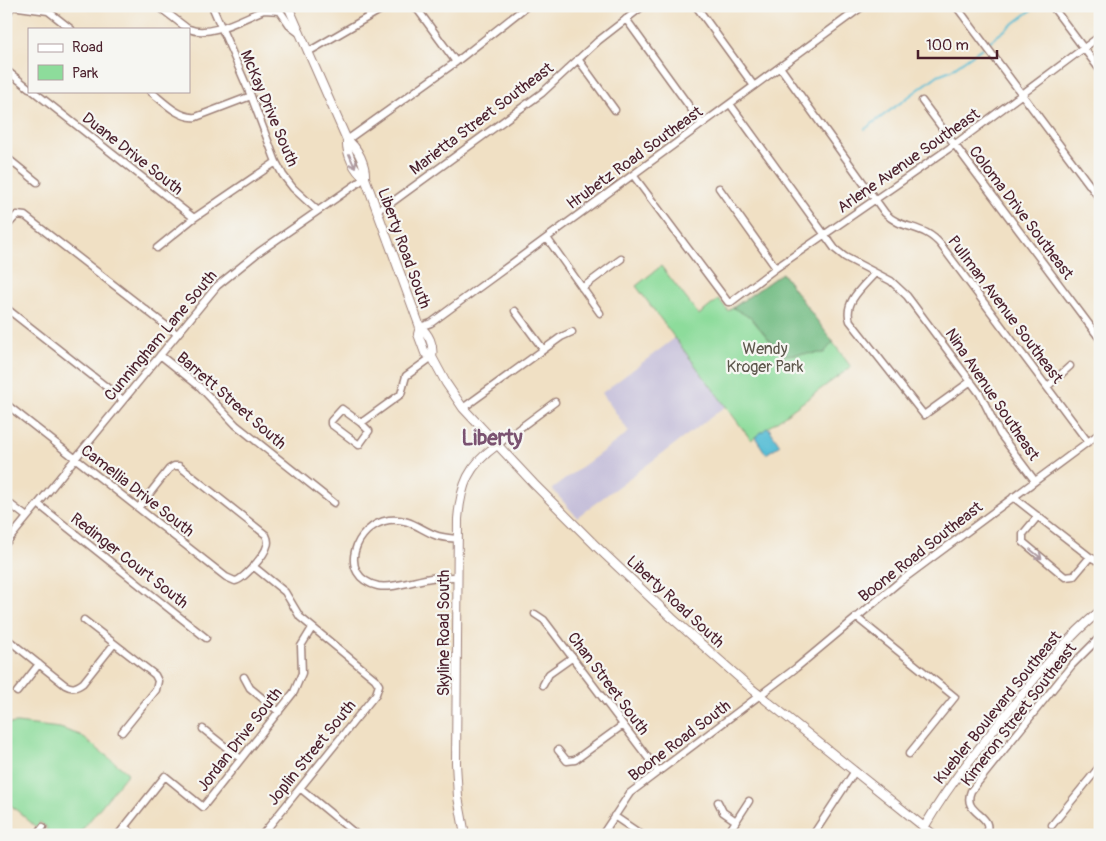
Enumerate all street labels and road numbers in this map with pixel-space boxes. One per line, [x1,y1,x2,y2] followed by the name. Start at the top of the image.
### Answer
[236,47,303,170] street label: McKay Drive South
[406,58,558,179] street label: Marietta Street Southeast
[563,101,707,214] street label: Hrubetz Road Southeast
[833,104,984,218] street label: Arlene Avenue Southeast
[78,108,187,199] street label: Duane Drive South
[964,142,1078,284] street label: Coloma Drive Southeast
[373,185,435,311] street label: Liberty Road South
[943,232,1068,388] street label: Pullman Avenue Southeast
[100,266,221,405] street label: Cunningham Lane South
[941,325,1044,465] street label: Nina Avenue Southeast
[172,348,290,454] street label: Barrett Street South
[77,440,198,541] street label: Camellia Drive South
[855,497,987,606] street label: Boone Road Southeast
[67,509,192,613] street label: Redinger Court South
[622,551,728,652] street label: Liberty Road South
[434,570,454,696] street label: Skyline Road South
[930,626,1066,788] street label: Kuebler Boulevard Southeast
[563,628,653,739] street label: Chan Street South
[957,639,1081,790] street label: Kimeron Street Southeast
[193,684,287,796] street label: Jordan Drive South
[263,696,360,809] street label: Joplin Street South
[624,696,735,786] street label: Boone Road South

